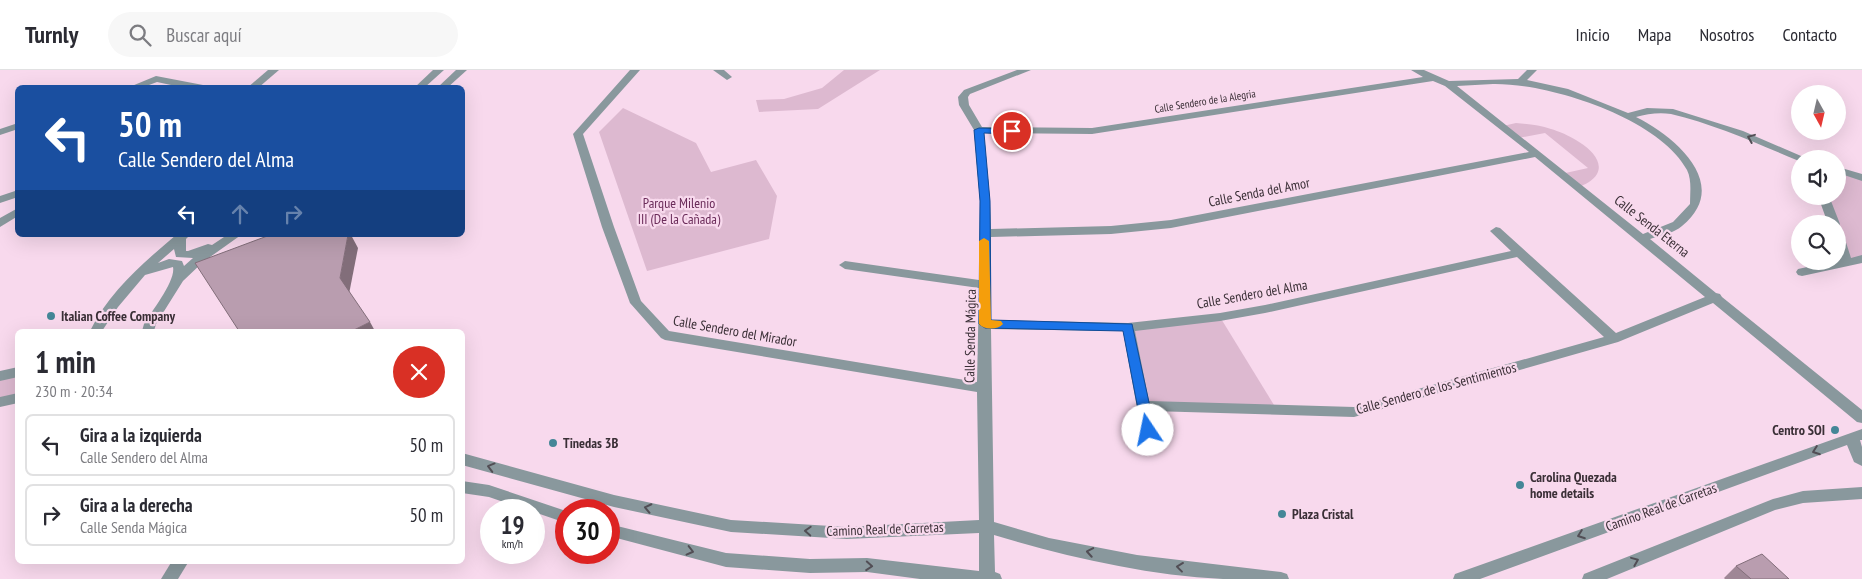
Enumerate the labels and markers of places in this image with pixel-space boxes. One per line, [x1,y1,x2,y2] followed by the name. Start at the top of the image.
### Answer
[991,110,1033,152] pin
[61,307,176,325] place label: Italian Coffee Company
[45,310,57,322] marker: Italian Coffee Company
[1772,421,1825,439] place label: Centro SOI
[1829,424,1841,436] marker: Centro SOI
[563,434,619,452] place label: Tinedas 3B
[547,437,559,449] marker: Tinedas 3B
[1530,468,1617,502] place label: Carolina Quezada home details
[1514,479,1526,491] marker: Carolina Quezada home details
[1292,505,1354,523] place label: Plaza Cristal
[1276,508,1288,520] marker: Plaza Cristal

